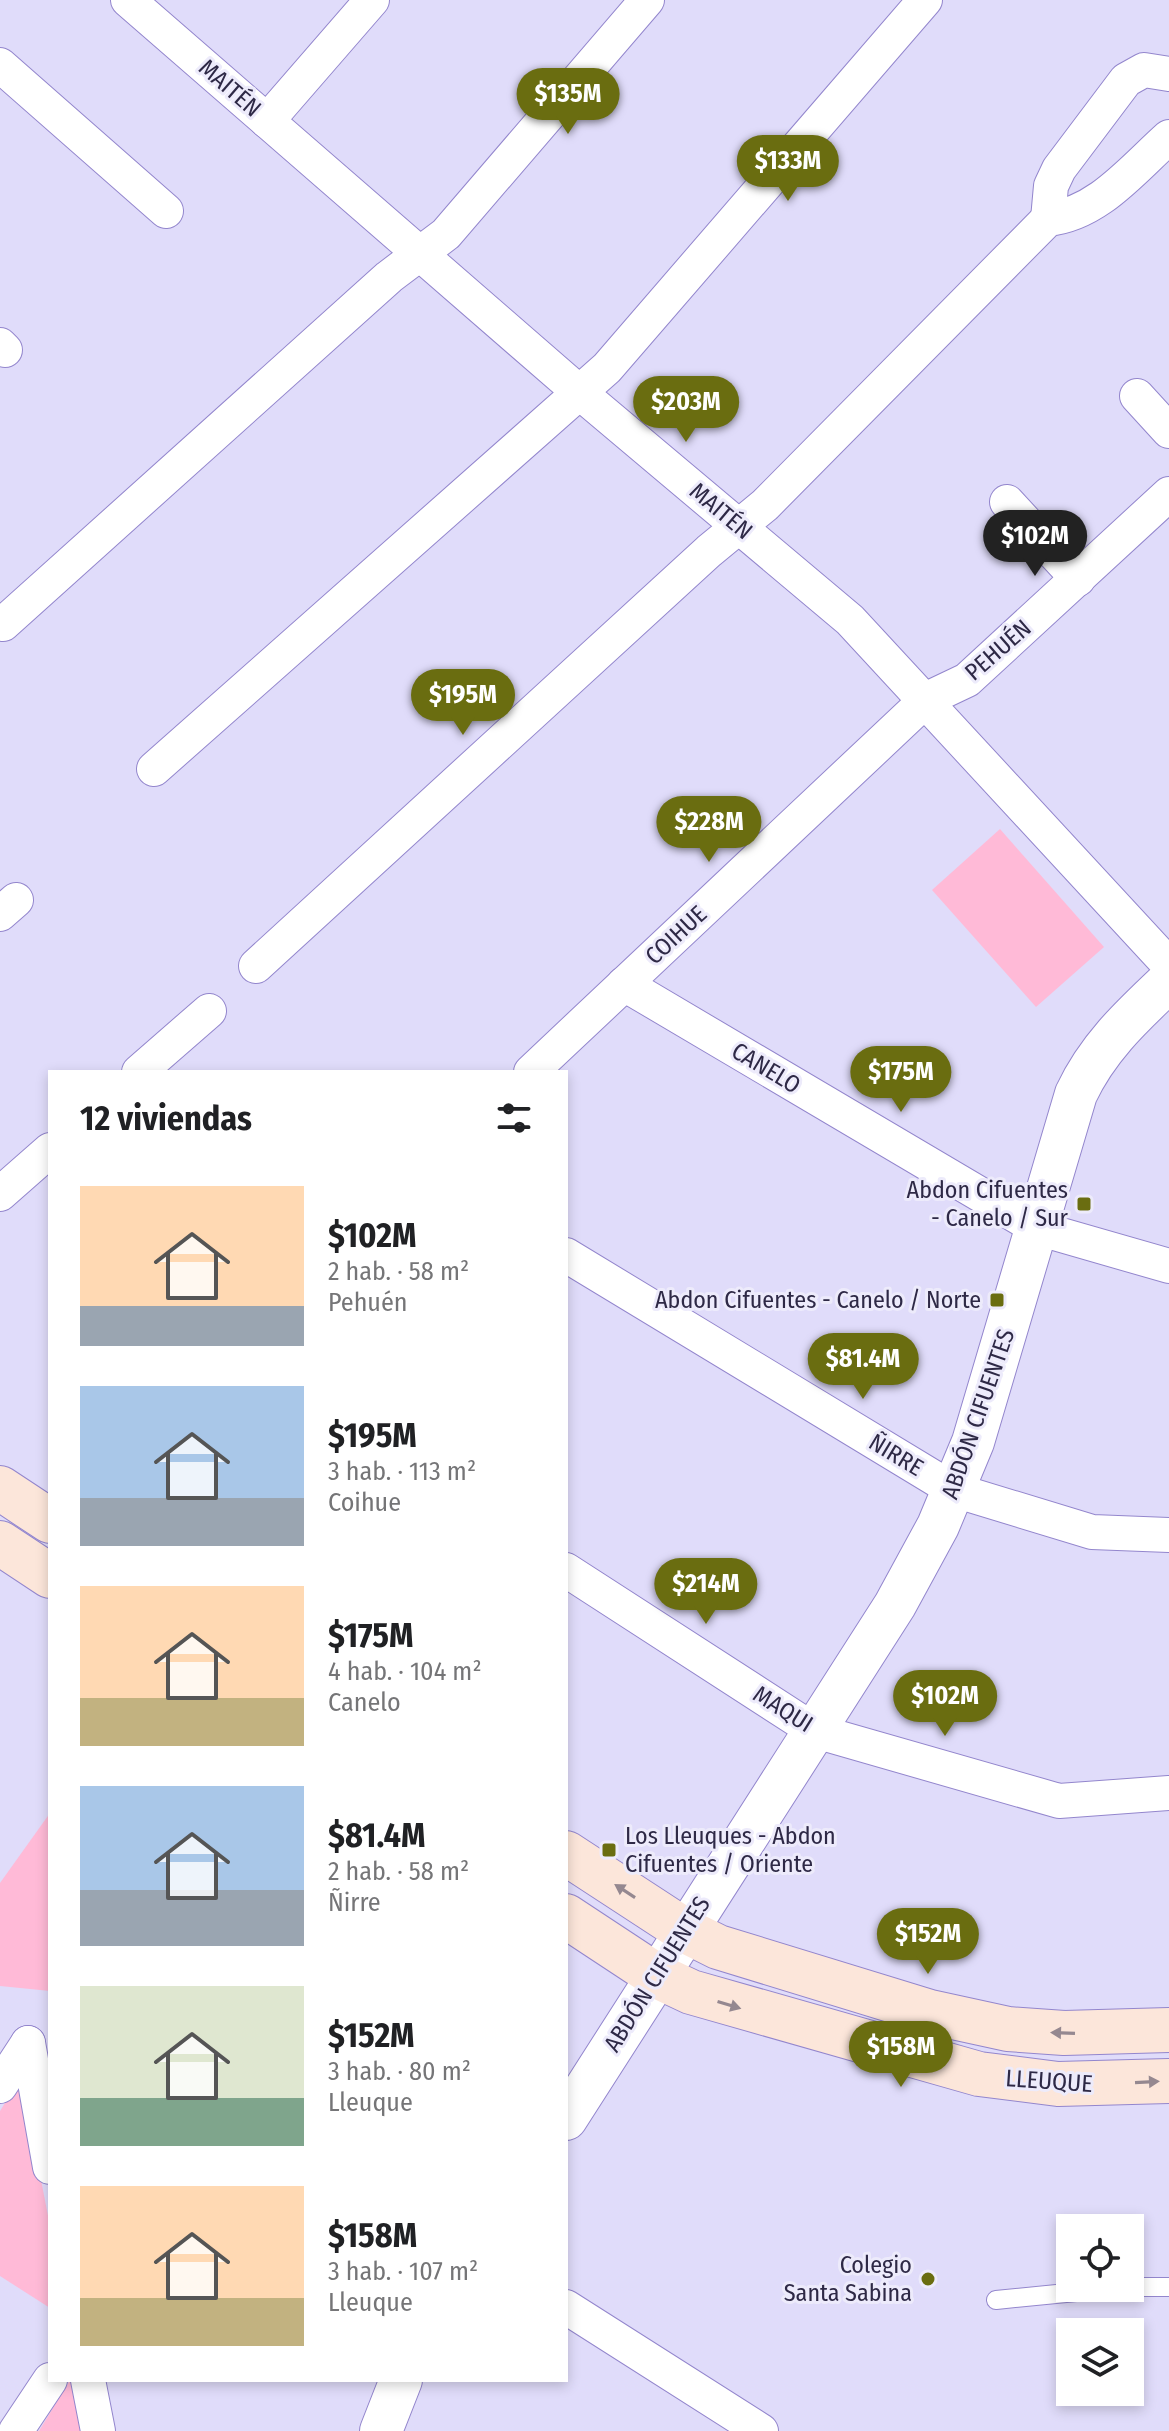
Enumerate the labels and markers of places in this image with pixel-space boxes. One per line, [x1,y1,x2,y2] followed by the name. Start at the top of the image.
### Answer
[512,68,624,136] pin: $135M
[732,135,844,203] pin: $133M
[630,376,742,444] pin: $203M
[979,510,1091,578] pin: $102M
[407,669,519,737] pin: $195M
[653,796,765,864] pin: $228M
[845,1046,957,1114] pin: $175M
[907,1176,1069,1232] place label: Abdon Cifuentes - Canelo / Sur
[1075,1195,1093,1213] marker: Abdon Cifuentes - Canelo / Sur
[655,1286,981,1314] place label: Abdon Cifuentes - Canelo / Norte
[988,1291,1006,1309] marker: Abdon Cifuentes - Canelo / Norte
[798,1333,928,1401] pin: $81.4M
[650,1558,762,1626] pin: $214M
[889,1670,1001,1738] pin: $102M
[625,1822,836,1878] place label: Los Lleuques - Abdon Cifuentes / Oriente
[600,1841,618,1859] marker: Los Lleuques - Abdon Cifuentes / Oriente
[872,1908,984,1976] pin: $152M
[845,2021,957,2089] pin: $158M
[784,2251,912,2307] place label: Colegio Santa Sabina
[919,2270,937,2288] marker: Colegio Santa Sabina

